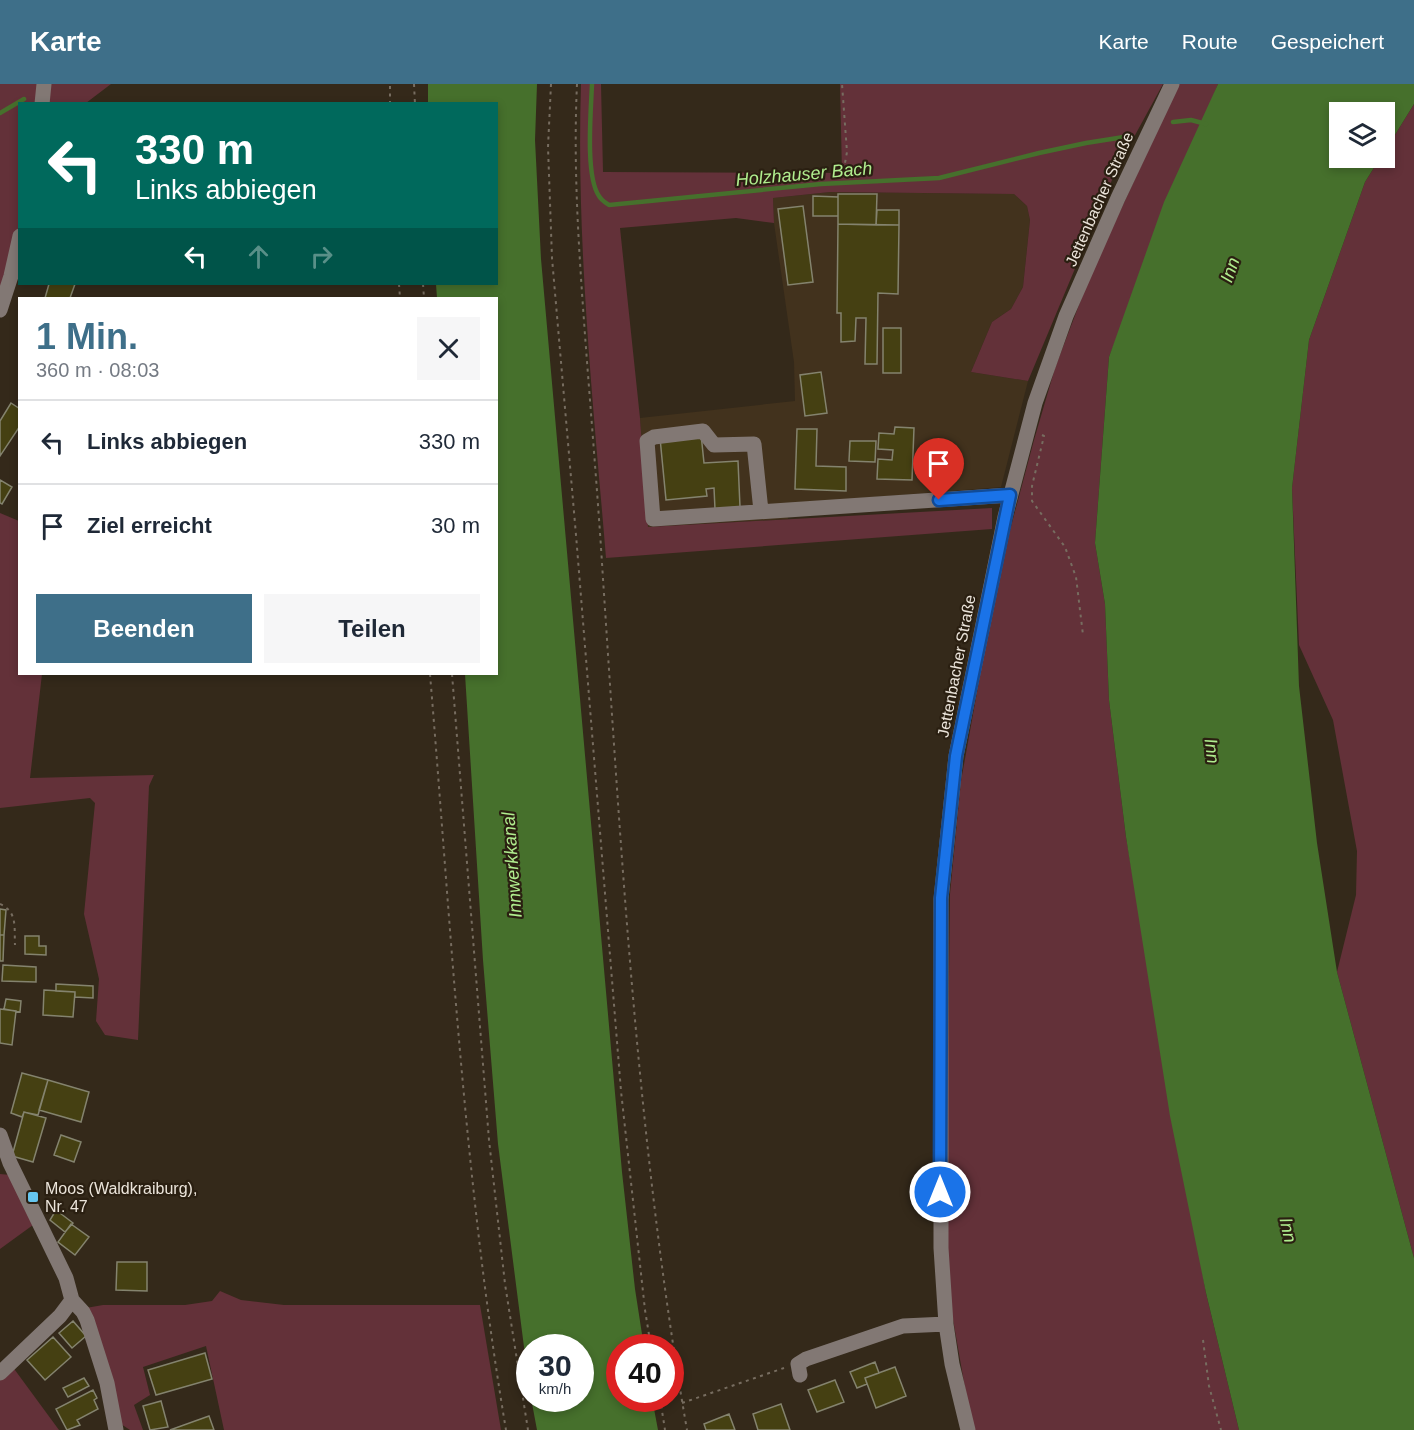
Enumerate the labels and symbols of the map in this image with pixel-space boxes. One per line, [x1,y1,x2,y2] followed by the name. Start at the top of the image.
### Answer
[1062,129,1137,269] street label: Jettenbacher Straße
[735,158,873,190] water label: Holzhauser Bach
[1216,255,1244,285] water label: Inn
[913,438,964,500] pin
[934,593,979,739] street label: Jettenbacher Straße
[1201,737,1223,765] water label: Inn
[498,810,526,919] water label: Innwerkkanal
[908,1160,972,1224] position arrow
[45,1180,197,1215] place label: Moos (Waldkraiburg), Nr. 47
[26,1190,40,1204] marker: Moos (Waldkraiburg), Nr. 47
[1276,1216,1300,1244] water label: Inn
[606,1334,684,1412] speed limit sign: 40

